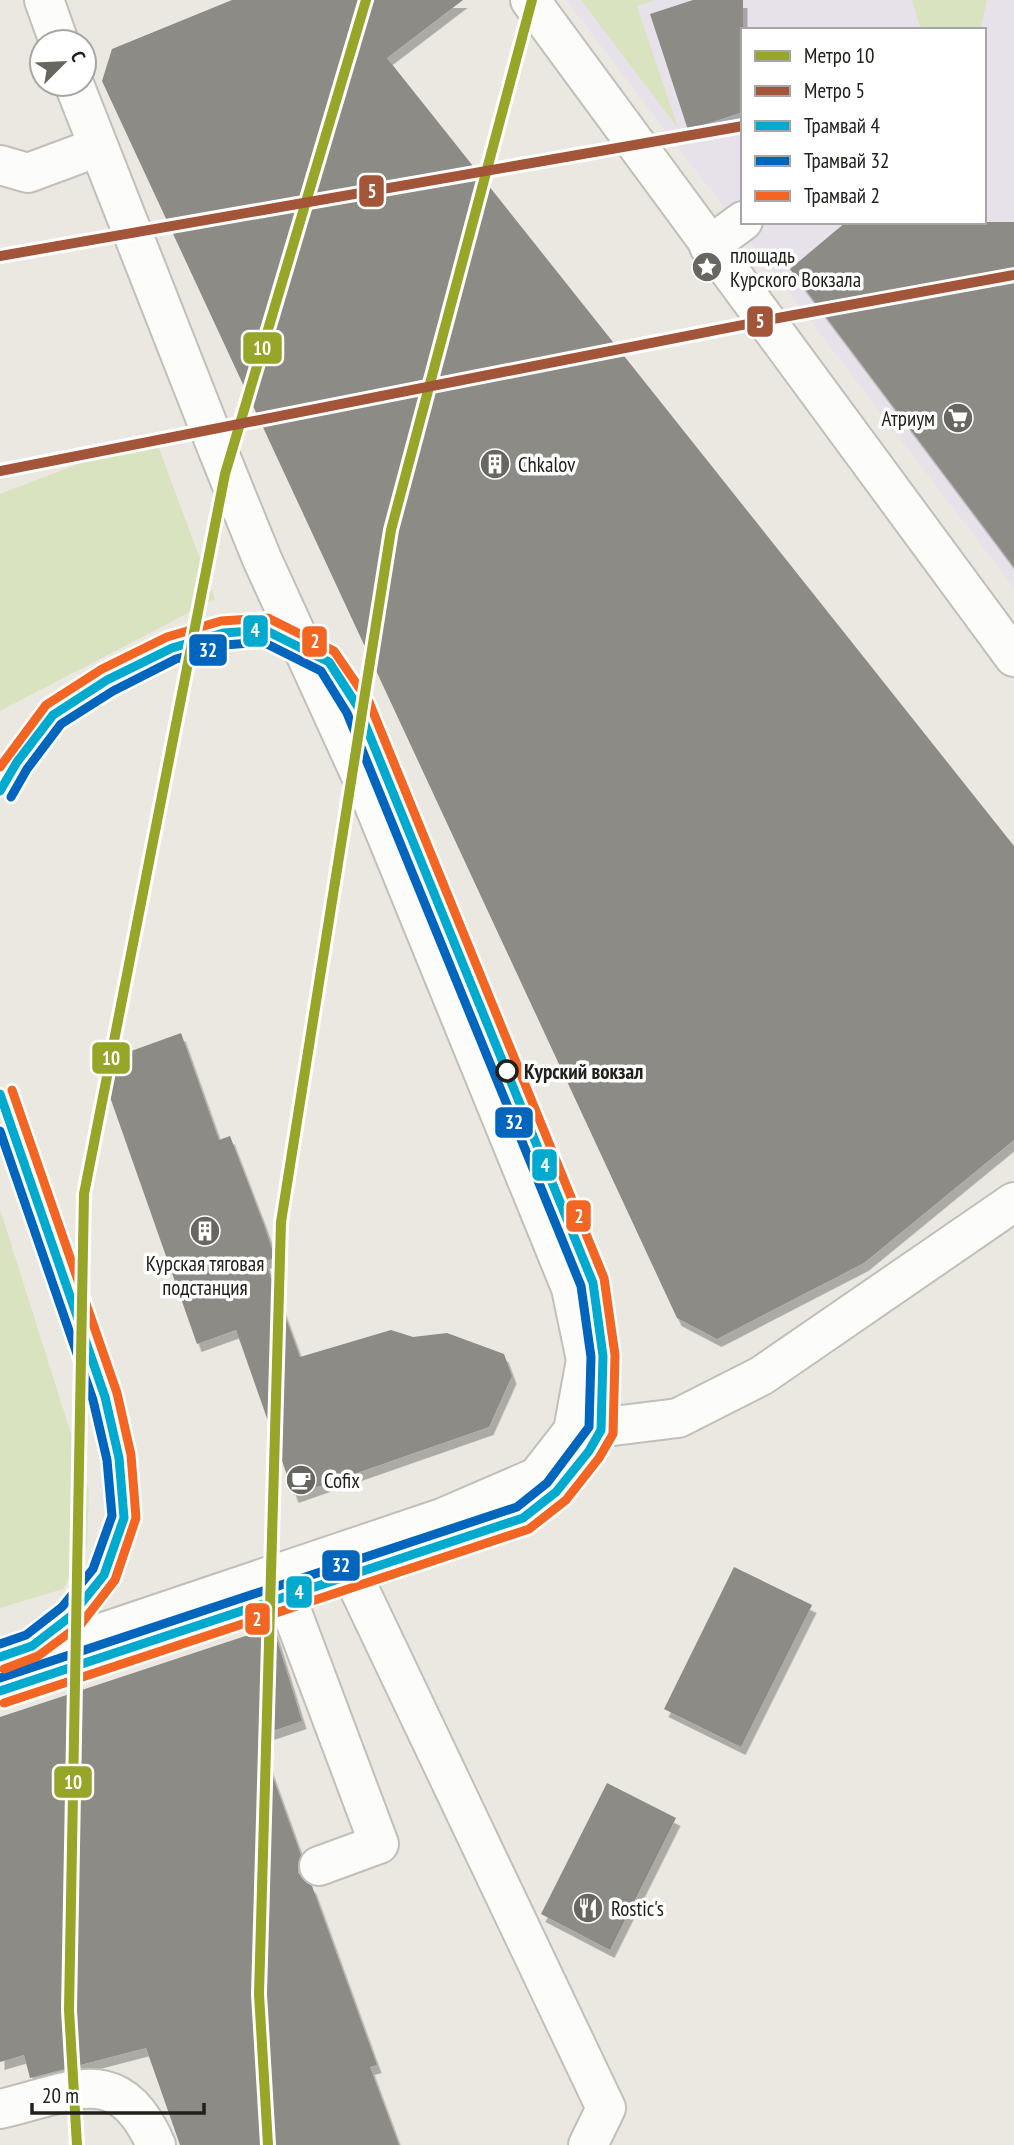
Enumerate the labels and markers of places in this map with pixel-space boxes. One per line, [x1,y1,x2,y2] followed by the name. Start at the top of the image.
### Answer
[730,242,861,293] place label: площадь Курского Вокзала
[690,250,724,284] place icon: площадь Курского Вокзала
[941,401,975,435] supermarket icon: Атриум
[882,405,935,432] place label: Атриум
[478,447,512,481] building icon: Chkalov
[518,451,576,478] place label: Chkalov
[524,1058,643,1085] place label: Курский вокзал
[496,1060,518,1082] marker: Курский вокзал
[188,1214,222,1248] building icon: Курская тяговая подстанция
[146,1250,264,1301] place label: Курская тяговая подстанция
[284,1463,318,1497] cafe icon: Cofix
[324,1467,360,1494] place label: Cofix
[571,1891,605,1925] restaurant icon: Rostic's
[611,1895,664,1922] place label: Rostic's

